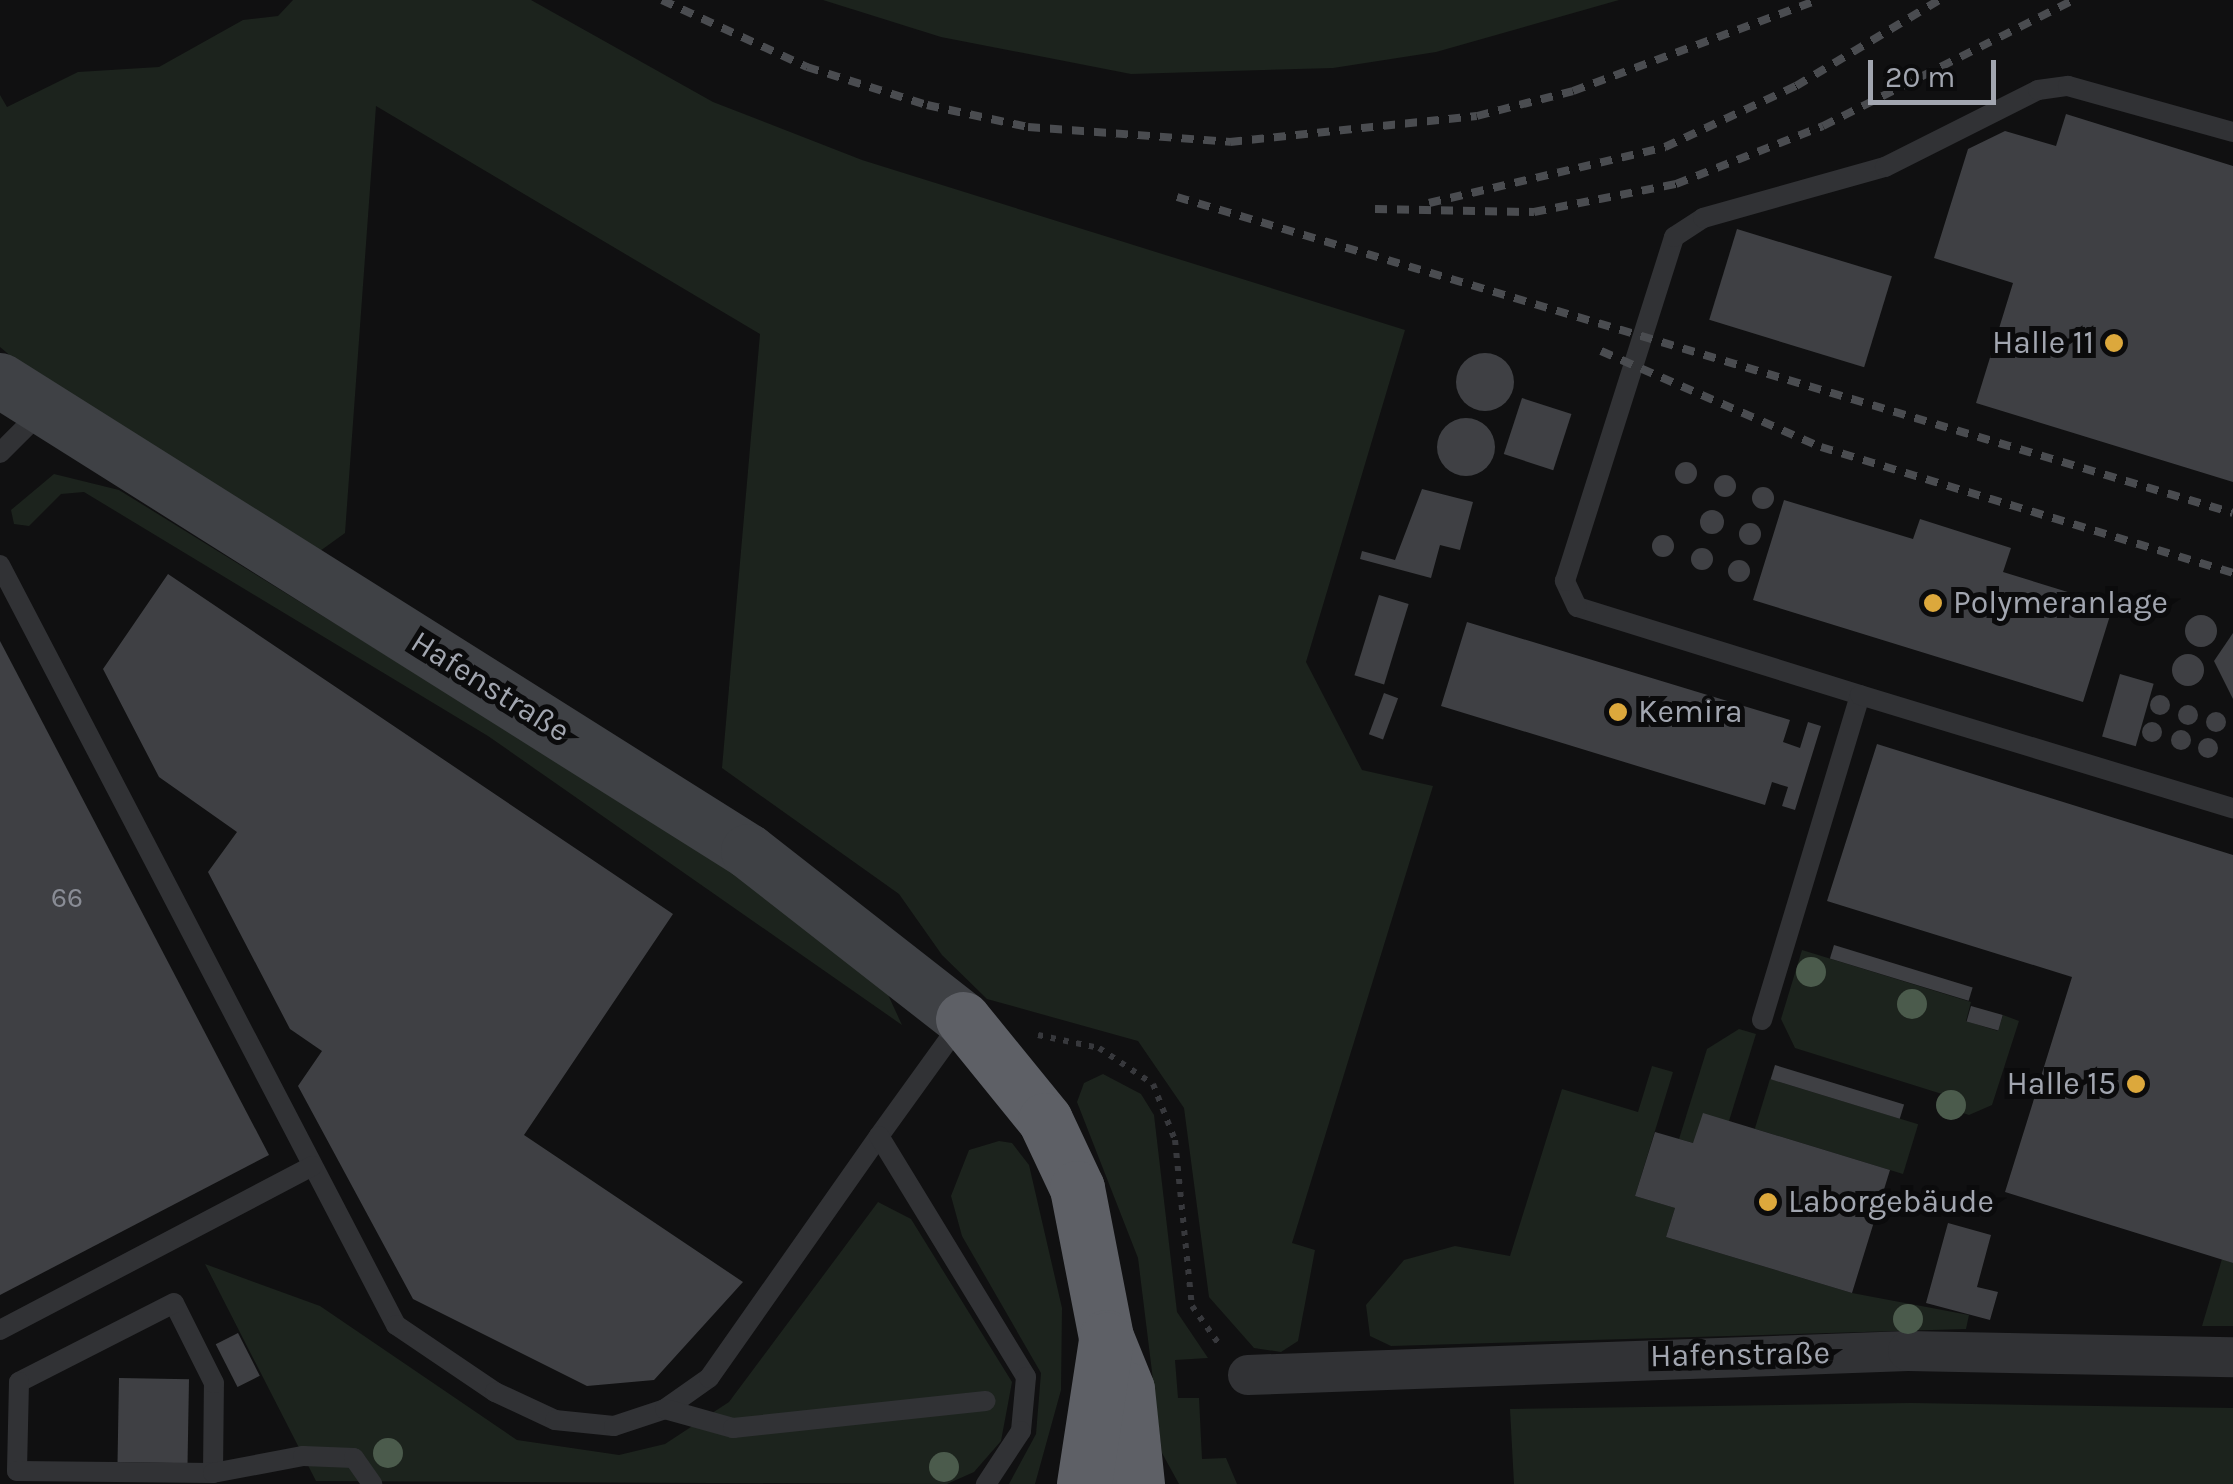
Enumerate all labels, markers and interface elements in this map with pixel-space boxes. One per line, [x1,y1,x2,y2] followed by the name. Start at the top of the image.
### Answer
[1873,40,2000,102] scale bar
[1885,59,1955,95] text: 20 m
[1992,324,2094,362] place label: Halle 11
[2103,332,2125,354] marker: Halle 11
[1953,584,2168,622] place label: Polymeranlage
[1922,592,1944,614] marker: Polymeranlage
[404,623,576,751] street label: Hafenstraße
[1638,693,1743,731] place label: Kemira
[1607,701,1629,723] marker: Kemira
[51,881,83,915] house number: 66
[2006,1065,2116,1103] place label: Halle 15
[2125,1073,2147,1095] marker: Halle 15
[1788,1183,1994,1221] place label: Laborgebäude
[1757,1191,1779,1213] marker: Laborgebäude
[1650,1334,1830,1376] street label: Hafenstraße

